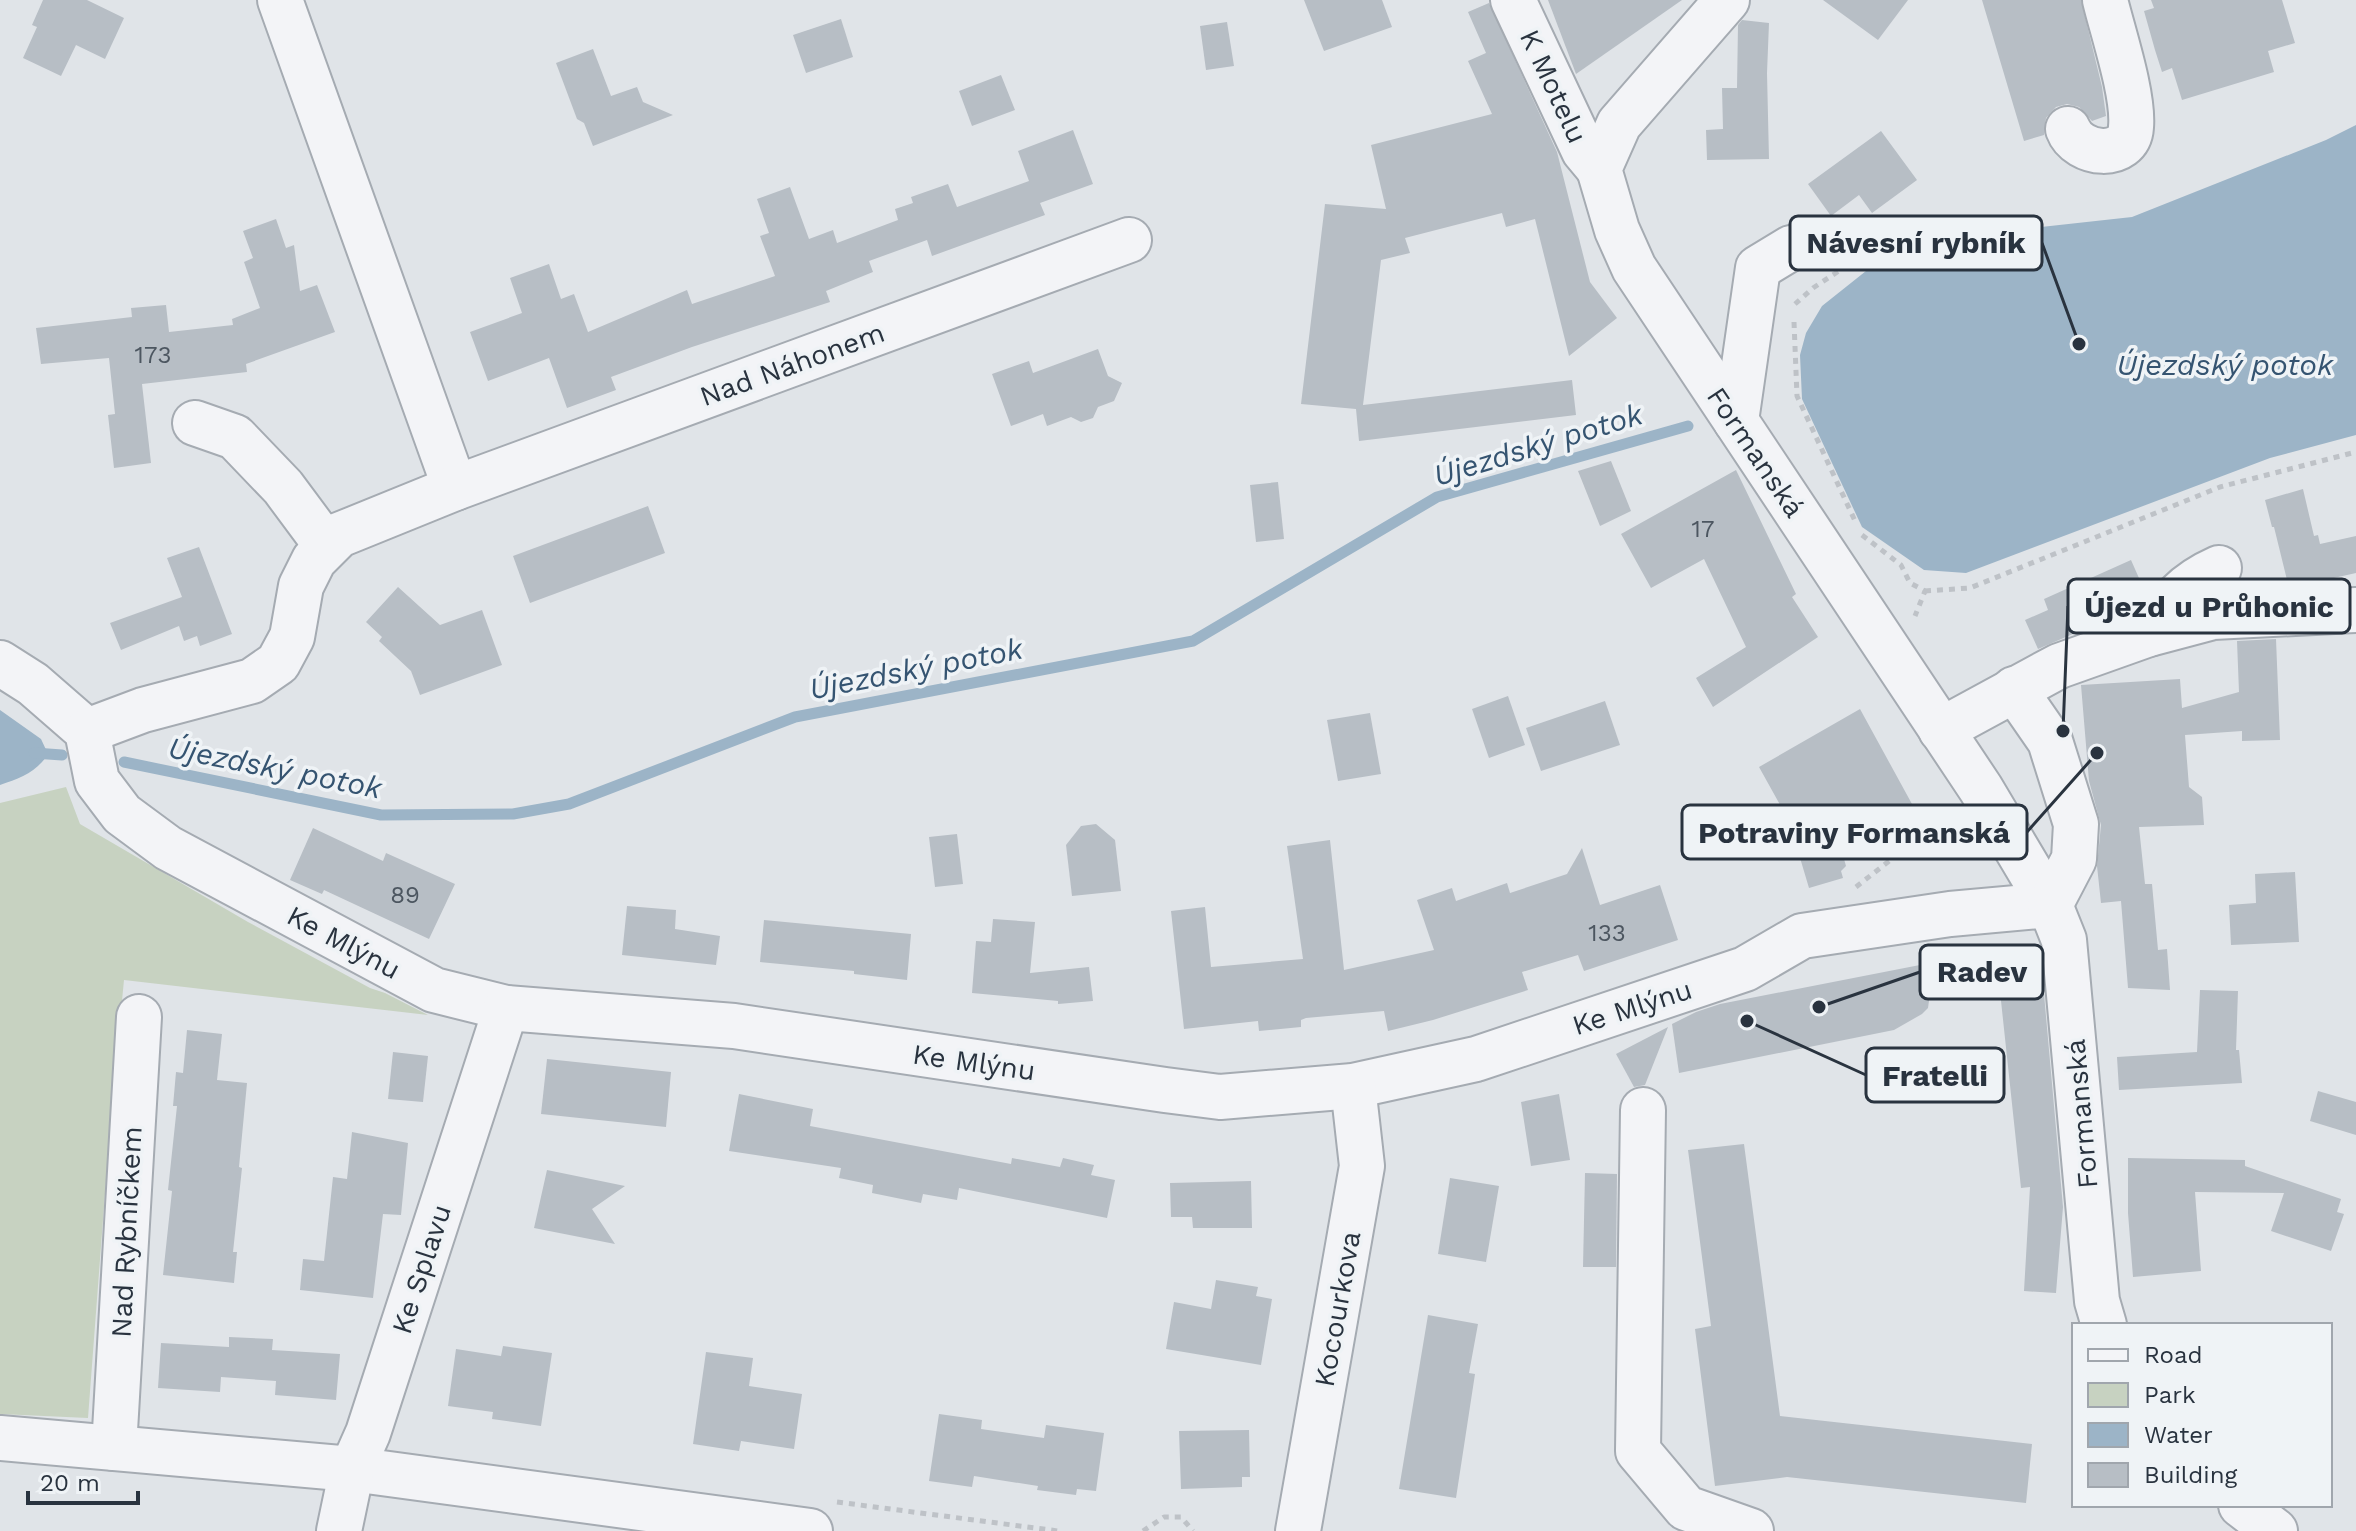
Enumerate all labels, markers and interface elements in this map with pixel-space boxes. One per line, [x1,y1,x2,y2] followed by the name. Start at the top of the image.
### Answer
[1513,24,1594,148] street label: K Motelu
[1790,216,2042,270] callout: Návesní rybník
[1806,225,2026,260] text: Návesní rybník
[695,316,889,413] street label: Nad Náhonem
[135,341,171,369] house number: 173
[2117,347,2335,382] water label: Újezdský potok
[1700,381,1811,524] street label: Formanská
[1429,396,1648,493] water label: Újezdský potok
[1692,515,1714,543] house number: 17
[2068,579,2350,633] callout: Újezd u Průhonic
[2084,589,2334,624] text: Újezd u Průhonic
[806,630,1027,706] water label: Újezdský potok
[165,730,387,806] water label: Újezdský potok
[1682,805,2027,859] callout: Potraviny Formanská
[1698,815,2011,850] text: Potraviny Formanská
[390,881,420,909] house number: 89
[281,899,406,986] street label: Ke Mlýnu
[1588,919,1626,947] house number: 133
[1920,945,2043,999] callout: Radev
[1937,954,2027,989] text: Radev
[1568,973,1696,1042] street label: Ke Mlýnu
[910,1038,1037,1087] street label: Ke Mlýnu
[2059,1038,2104,1190] street label: Formanská
[1866,1048,2004,1102] callout: Fratelli
[1882,1058,1988,1093] text: Fratelli
[104,1125,149,1339] street label: Nad Rybníčkem
[385,1200,458,1338] street label: Ke Splavu
[1308,1229,1367,1389] street label: Kocourkova
[2072,1323,2332,1507] legend
[2144,1341,2203,1369] text: Road
[2144,1381,2196,1409] text: Park
[2144,1421,2213,1449] text: Water
[28,1455,138,1505] scale bar
[2144,1461,2237,1489] text: Building
[40,1469,100,1497] text: 20 m

